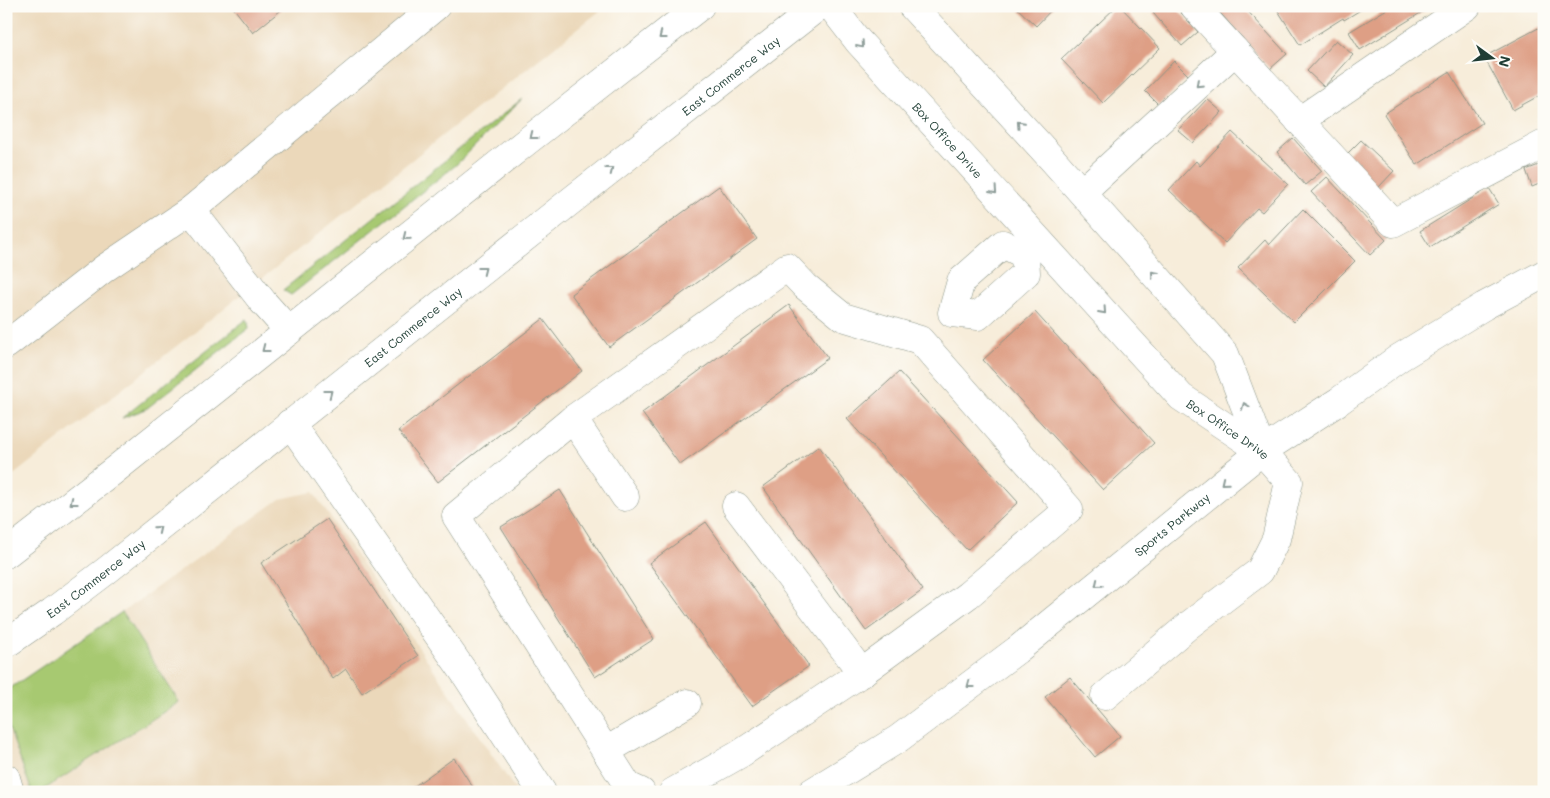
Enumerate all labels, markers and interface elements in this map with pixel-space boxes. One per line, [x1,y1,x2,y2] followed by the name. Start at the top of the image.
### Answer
[659,31,668,39] one-way arrow
[678,32,783,119] street label: East Commerce Way
[1468,32,1518,82] north arrow
[855,39,864,48] one-way arrow
[1494,54,1516,69] text: N
[1196,78,1205,87] one-way arrow
[909,99,986,181] street label: Box Office Drive
[1017,120,1026,129] one-way arrow
[530,130,539,138] one-way arrow
[604,168,613,176] one-way arrow
[988,185,997,194] one-way arrow
[403,231,412,239] one-way arrow
[478,267,487,276] one-way arrow
[1151,270,1160,279] one-way arrow
[361,283,465,370] street label: East Commerce Way
[1097,306,1106,315] one-way arrow
[262,343,271,351] one-way arrow
[323,389,332,398] one-way arrow
[1184,395,1274,463] street label: Box Office Drive
[1240,402,1251,411] one-way arrow
[1221,476,1230,484] one-way arrow
[1131,489,1213,560] street label: Sports Parkway
[69,496,79,505] one-way arrow
[152,526,161,535] one-way arrow
[43,535,148,622] street label: East Commerce Way
[1095,579,1104,587] one-way arrow
[967,679,976,687] one-way arrow

